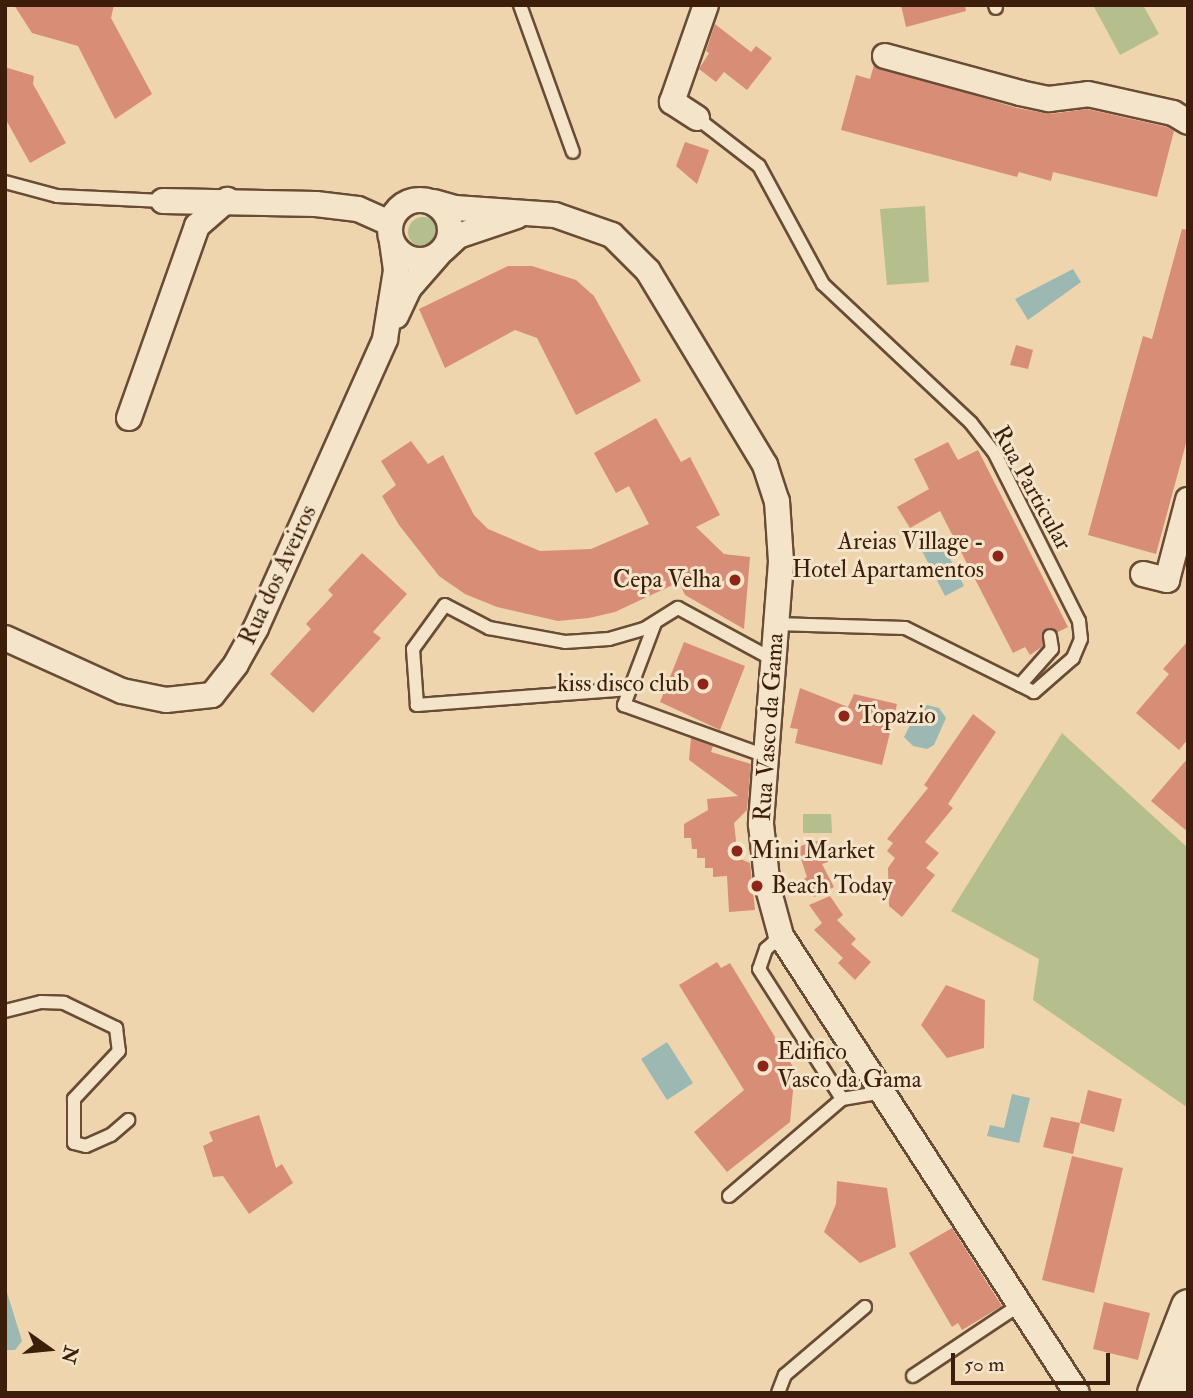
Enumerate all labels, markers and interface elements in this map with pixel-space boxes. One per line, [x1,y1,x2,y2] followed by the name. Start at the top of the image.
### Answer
[986,421,1078,555] street label: Rua Particular
[233,501,323,649] street label: Rua dos Aveiros
[792,528,984,584] place label: Areias Village - Hotel Apartamentos
[990,548,1006,564] marker: Areias Village - Hotel Apartamentos
[613,566,721,594] place label: Cepa Velha
[727,572,743,588] marker: Cepa Velha
[748,632,790,822] street label: Rua Vasco da Gama
[557,670,689,698] place label: kiss disco club
[695,676,711,692] marker: kiss disco club
[858,702,936,730] place label: Topazio
[836,708,852,724] marker: Topazio
[751,837,875,865] place label: Mini Market
[729,843,745,859] marker: Mini Market
[771,872,892,900] place label: Beach Today
[749,878,765,894] marker: Beach Today
[777,1038,922,1094] place label: Edifico Vasco da Gama
[755,1058,771,1074] marker: Edifico Vasco da Gama
[14,1314,84,1384] north arrow
[955,1338,1114,1382] scale bar
[55,1343,83,1366] text: N
[964,1351,1005,1378] text: 50 m

